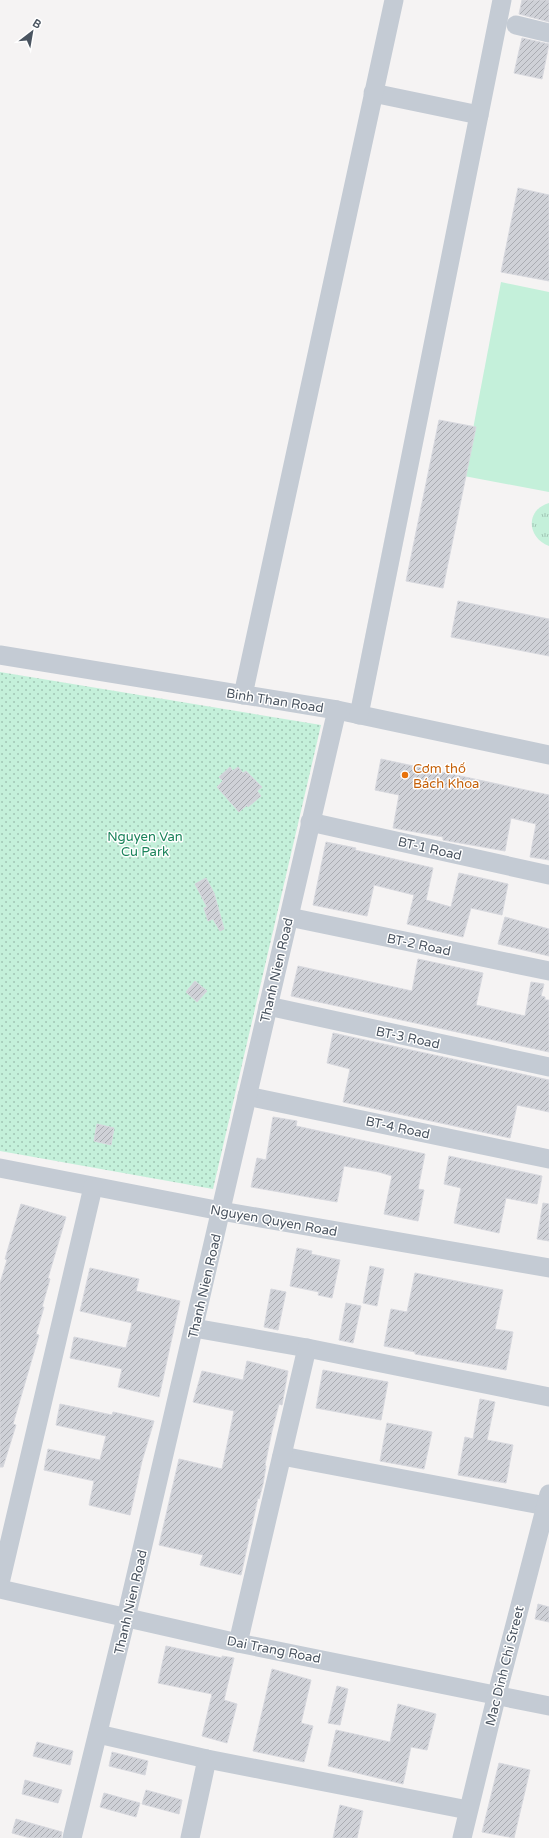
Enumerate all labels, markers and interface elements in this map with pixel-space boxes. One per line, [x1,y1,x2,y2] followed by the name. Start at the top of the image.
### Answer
[12,12,52,52] north arrow
[30,16,44,32] text: B
[225,685,325,717] street label: Binh Than Road
[413,761,479,792] place label: Cơm thố Bách Khoa
[400,770,410,780] marker: Cơm thố Bách Khoa
[107,829,183,860] park label: Nguyen Van Cu Park
[396,834,463,864] street label: BT-1 Road
[257,916,297,1024] street label: Thanh Nien Road
[385,930,452,960] street label: BT-2 Road
[374,1023,441,1053] street label: BT-3 Road
[364,1113,431,1143] street label: BT-4 Road
[209,1202,338,1240] street label: Nguyen Quyen Road
[185,1232,225,1340] street label: Thanh Nien Road
[111,1548,151,1656] street label: Thanh Nien Road
[482,1605,528,1728] street label: Mac Dinh Chi Street
[226,1633,322,1667] street label: Dai Trang Road

